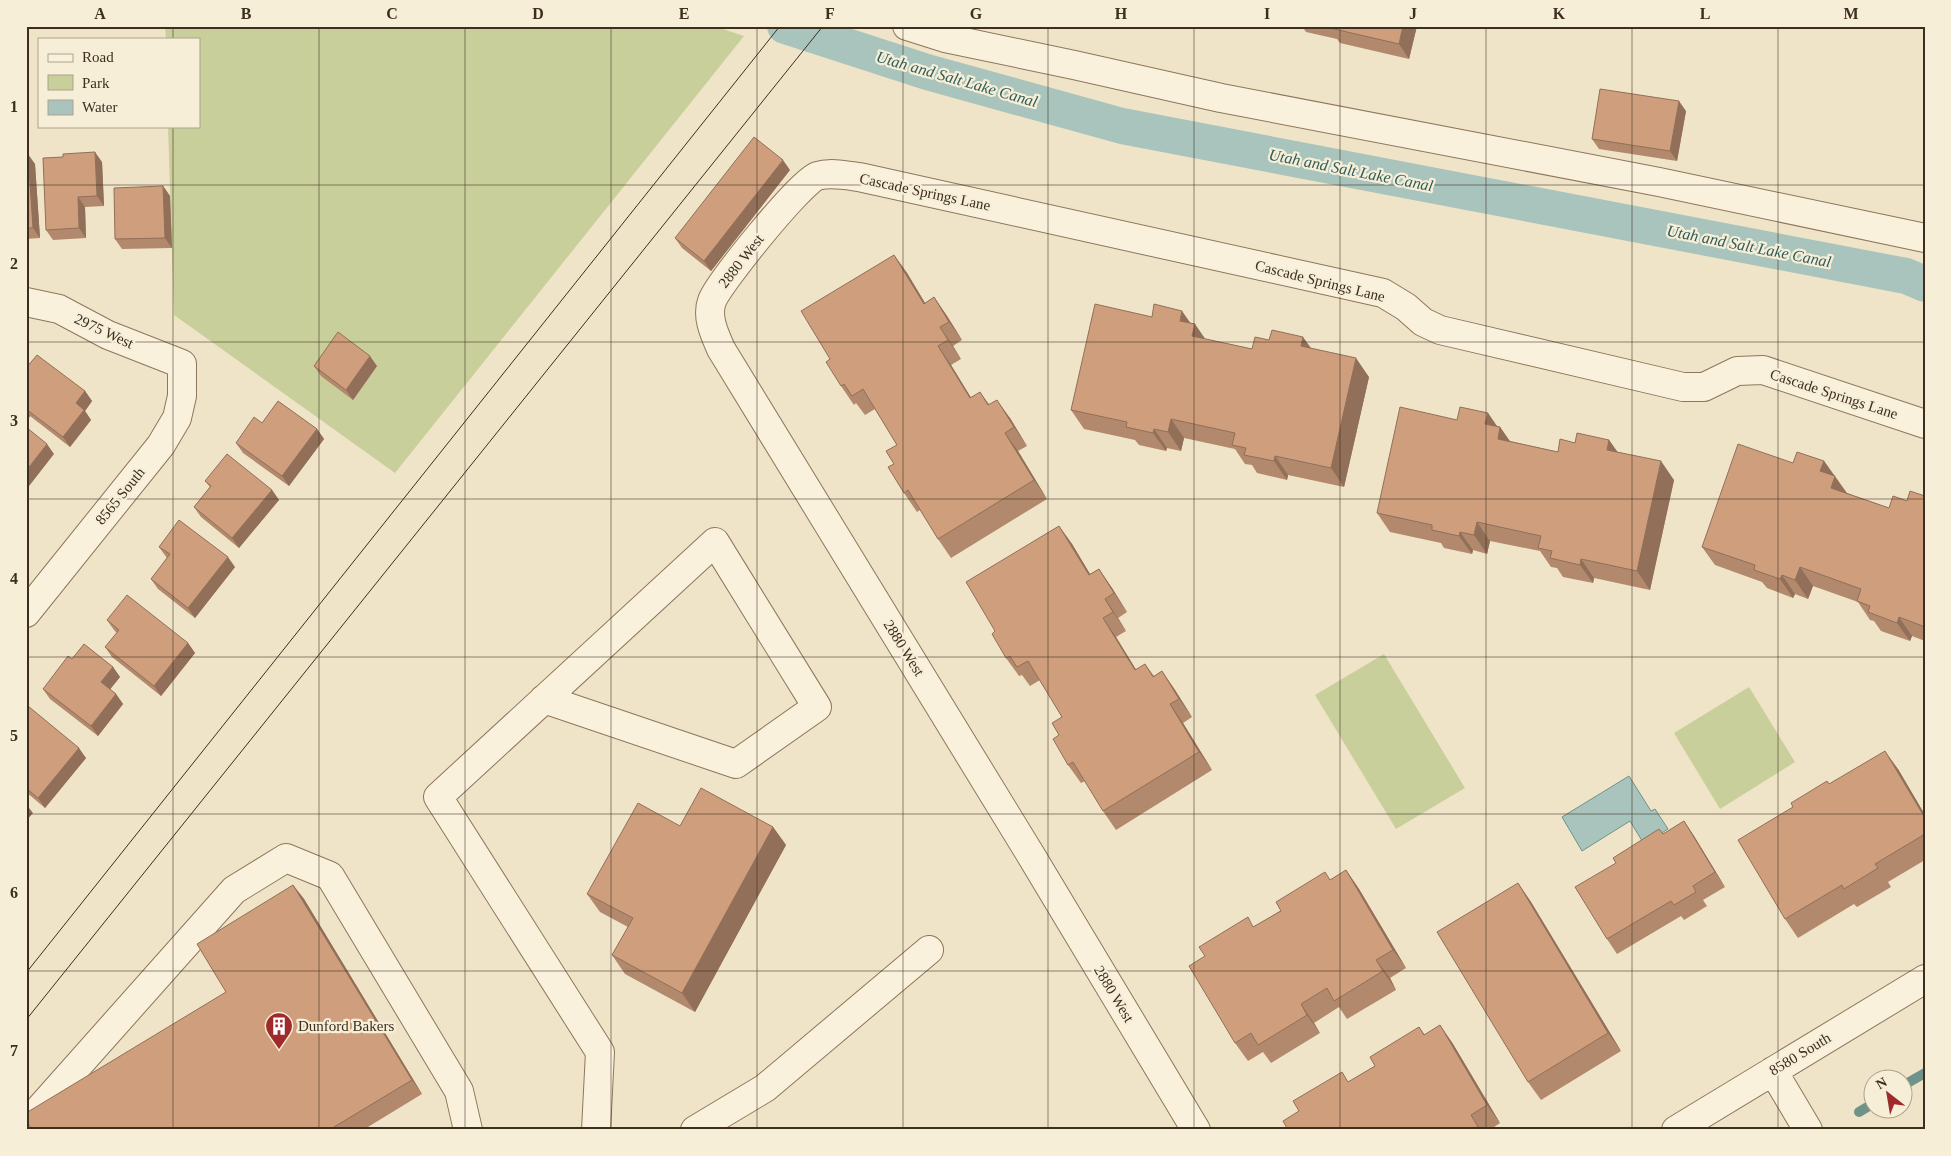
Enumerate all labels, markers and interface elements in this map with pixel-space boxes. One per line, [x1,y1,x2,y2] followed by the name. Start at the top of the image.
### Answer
[94,5,106,22] text: A
[241,5,252,22] text: B
[386,5,398,22] text: C
[532,5,544,22] text: D
[679,5,689,22] text: E
[825,5,835,22] text: F
[970,5,983,22] text: G
[1115,5,1128,22] text: H
[1264,5,1270,22] text: I
[1409,5,1417,22] text: J
[1553,5,1566,22] text: K
[1700,5,1710,22] text: L
[1843,5,1859,22] text: M
[38,38,200,128] legend
[874,48,1040,110] water label: Utah and Salt Lake Canal
[82,49,114,65] text: Road
[82,75,110,91] text: Park
[10,98,18,115] text: 1
[82,99,117,115] text: Water
[1267,146,1435,194] water label: Utah and Salt Lake Canal
[858,170,992,214] street label: Cascade Springs Lane
[1665,222,1833,270] water label: Utah and Salt Lake Canal
[715,231,767,291] street label: 2880 West
[10,255,18,272] text: 2
[1253,257,1387,305] street label: Cascade Springs Lane
[72,310,137,352] street label: 2975 West
[1768,366,1900,422] street label: Cascade Springs Lane
[10,412,18,429] text: 3
[92,464,148,528] street label: 8565 South
[10,570,18,587] text: 4
[880,617,928,680] street label: 2880 West
[10,727,18,744] text: 5
[10,884,18,901] text: 6
[1091,963,1138,1026] street label: 2880 West
[264,1011,294,1050] building icon: Dunford Bakers
[298,1018,394,1034] place label: Dunford Bakers
[1766,1029,1834,1079] street label: 8580 South
[10,1042,18,1059] text: 7
[1864,1068,1914,1118] north arrow
[1873,1074,1890,1092] text: N

